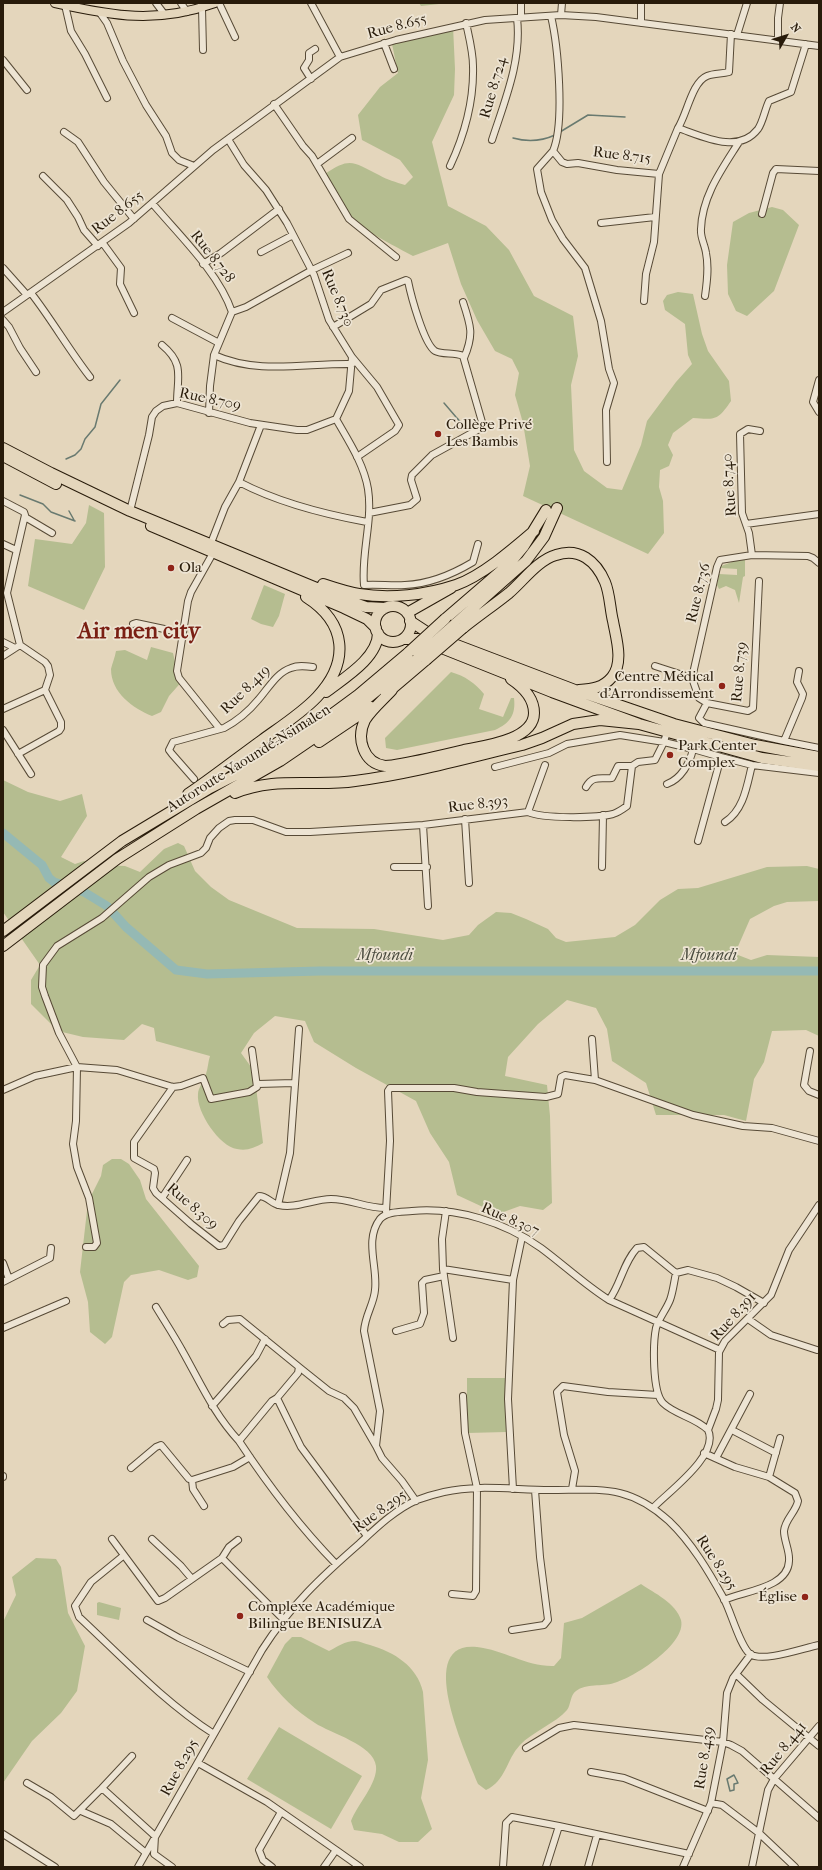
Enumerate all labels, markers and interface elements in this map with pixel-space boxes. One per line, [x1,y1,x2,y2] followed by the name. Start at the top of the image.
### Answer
[365,10,429,44] street label: Rue 8.655
[766,16,806,56] north arrow
[788,21,803,35] text: N
[477,55,511,121] street label: Rue 8.724
[592,144,652,168] street label: Rue 8.715
[88,187,148,239] street label: Rue 8.655
[186,227,238,287] street label: Rue 8.728
[317,266,357,330] street label: Rue 8.730
[178,385,242,415] street label: Rue 8.709
[446,416,532,451] place label: Collège Privé Les Bambis
[433,429,443,439] marker: Collège Privé Les Bambis
[719,453,741,517] street label: Rue 8.740
[179,559,202,577] place label: Ola
[683,561,715,625] street label: Rue 8.736
[166,563,176,573] marker: Ola
[78,618,200,646] district label: Air men city
[728,641,752,703] street label: Rue 8.739
[217,662,275,718] street label: Rue 8.419
[600,668,714,703] place label: Centre Médical d'Arrondissement
[717,681,727,691] marker: Centre Médical d'Arrondissement
[164,701,334,817] street label: Autoroute Yaoundé-Nsimalen
[678,737,756,772] place label: Park Center Complex
[665,750,675,760] marker: Park Center Complex
[447,792,509,818] street label: Rue 8.393
[357,946,413,966] water label: Mfoundi
[681,946,737,966] water label: Mfoundi
[163,1180,221,1234] street label: Rue 8.309
[478,1199,542,1241] street label: Rue 8.307
[707,1289,761,1345] street label: Rue 8.391
[350,1486,410,1538] street label: Rue 8.295
[692,1532,740,1594] street label: Rue 8.295
[758,1588,797,1606] place label: Église
[800,1592,810,1602] marker: Église
[248,1598,395,1633] place label: Complexe Académique Bilingue BENISUZA
[235,1611,245,1621] marker: Complexe Académique Bilingue BENISUZA
[757,1719,811,1779] street label: Rue 8.441
[691,1725,719,1791] street label: Rue 8.439
[157,1736,203,1800] street label: Rue 8.295

